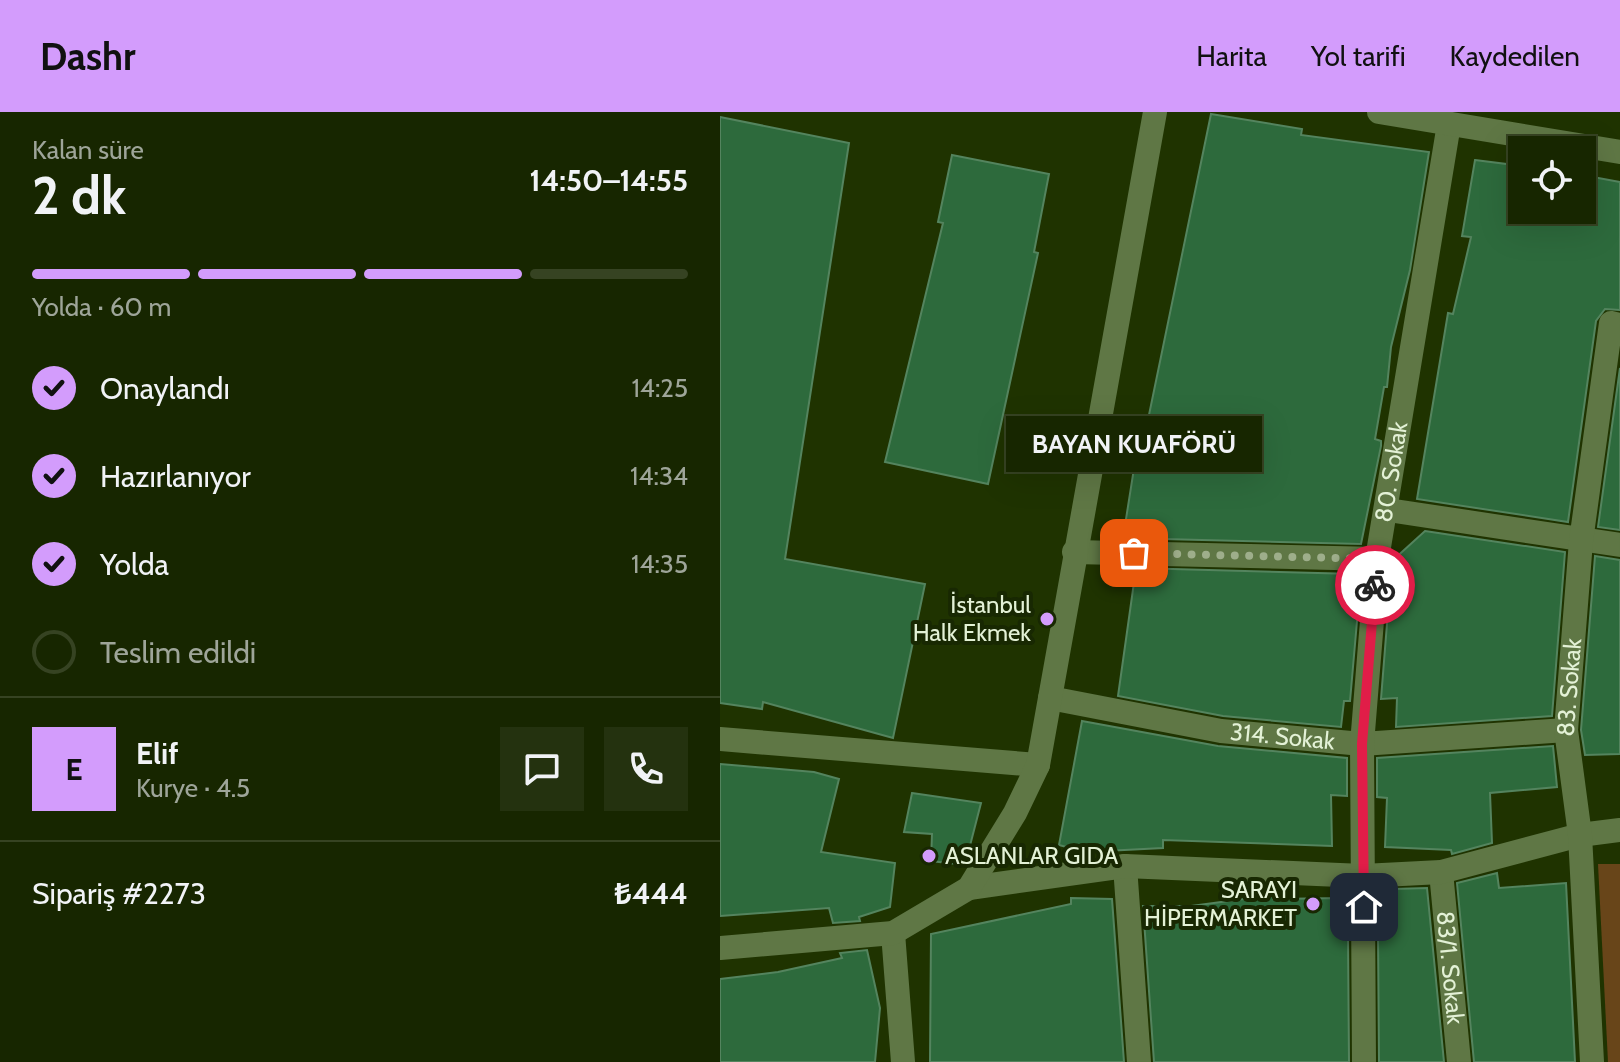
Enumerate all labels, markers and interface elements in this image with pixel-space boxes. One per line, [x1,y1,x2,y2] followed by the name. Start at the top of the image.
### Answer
[40,33,136,80] text: Dashr
[1196,39,1267,73] text: Harita
[1311,39,1406,73] text: Yol tarifi
[1450,39,1580,73] text: Kaydedilen
[32,134,144,166] text: Kalan süre
[1508,136,1596,224] map controls
[1508,136,1596,224] button: locate
[530,162,688,199] text: 14:50–14:55
[32,164,126,227] text: 2 dk
[32,291,171,323] text: Yolda · 60 m
[32,366,76,410] icon: check
[100,370,230,407] text: Onaylandı
[631,372,688,404] text: 14:25
[1006,417,1262,473] callout: BAYAN KUAFÖRÜ
[1368,419,1414,524] street label: 80. Sokak
[1032,428,1236,460] text: BAYAN KUAFÖRÜ
[32,454,76,498] icon: check
[100,458,251,495] text: Hazırlanıyor
[630,460,688,492] text: 14:34
[1100,519,1168,587] pin
[1112,531,1156,575] icon: bag
[32,542,76,586] icon: check
[1335,545,1415,625] courier
[100,546,169,583] text: Yolda
[631,548,688,580] text: 14:35
[1353,563,1397,607] icon: bike
[913,590,1031,647] place label: İstanbul Halk Ekmek
[1038,610,1056,628] marker: İstanbul Halk Ekmek
[100,634,256,671] text: Teslim edildi
[1551,637,1587,737] street label: 83. Sokak
[1229,717,1336,755] street label: 314. Sokak
[500,727,584,811] button: chat
[604,727,688,811] button: phone
[136,735,178,772] text: Elif
[65,751,83,788] text: E
[136,772,250,804] text: Kurye · 4.5
[945,841,1119,870] place label: ASLANLAR GIDA
[920,847,938,865] marker: ASLANLAR GIDA
[1330,873,1398,941] pin
[32,875,206,912] text: Sipariş #2273
[614,875,688,912] text: ₺444
[1144,875,1297,932] place label: SARAYI HİPERMARKET
[1342,885,1386,929] icon: home
[1304,895,1322,913] marker: SARAYI HİPERMARKET
[1431,910,1470,1026] street label: 83/1. Sokak

